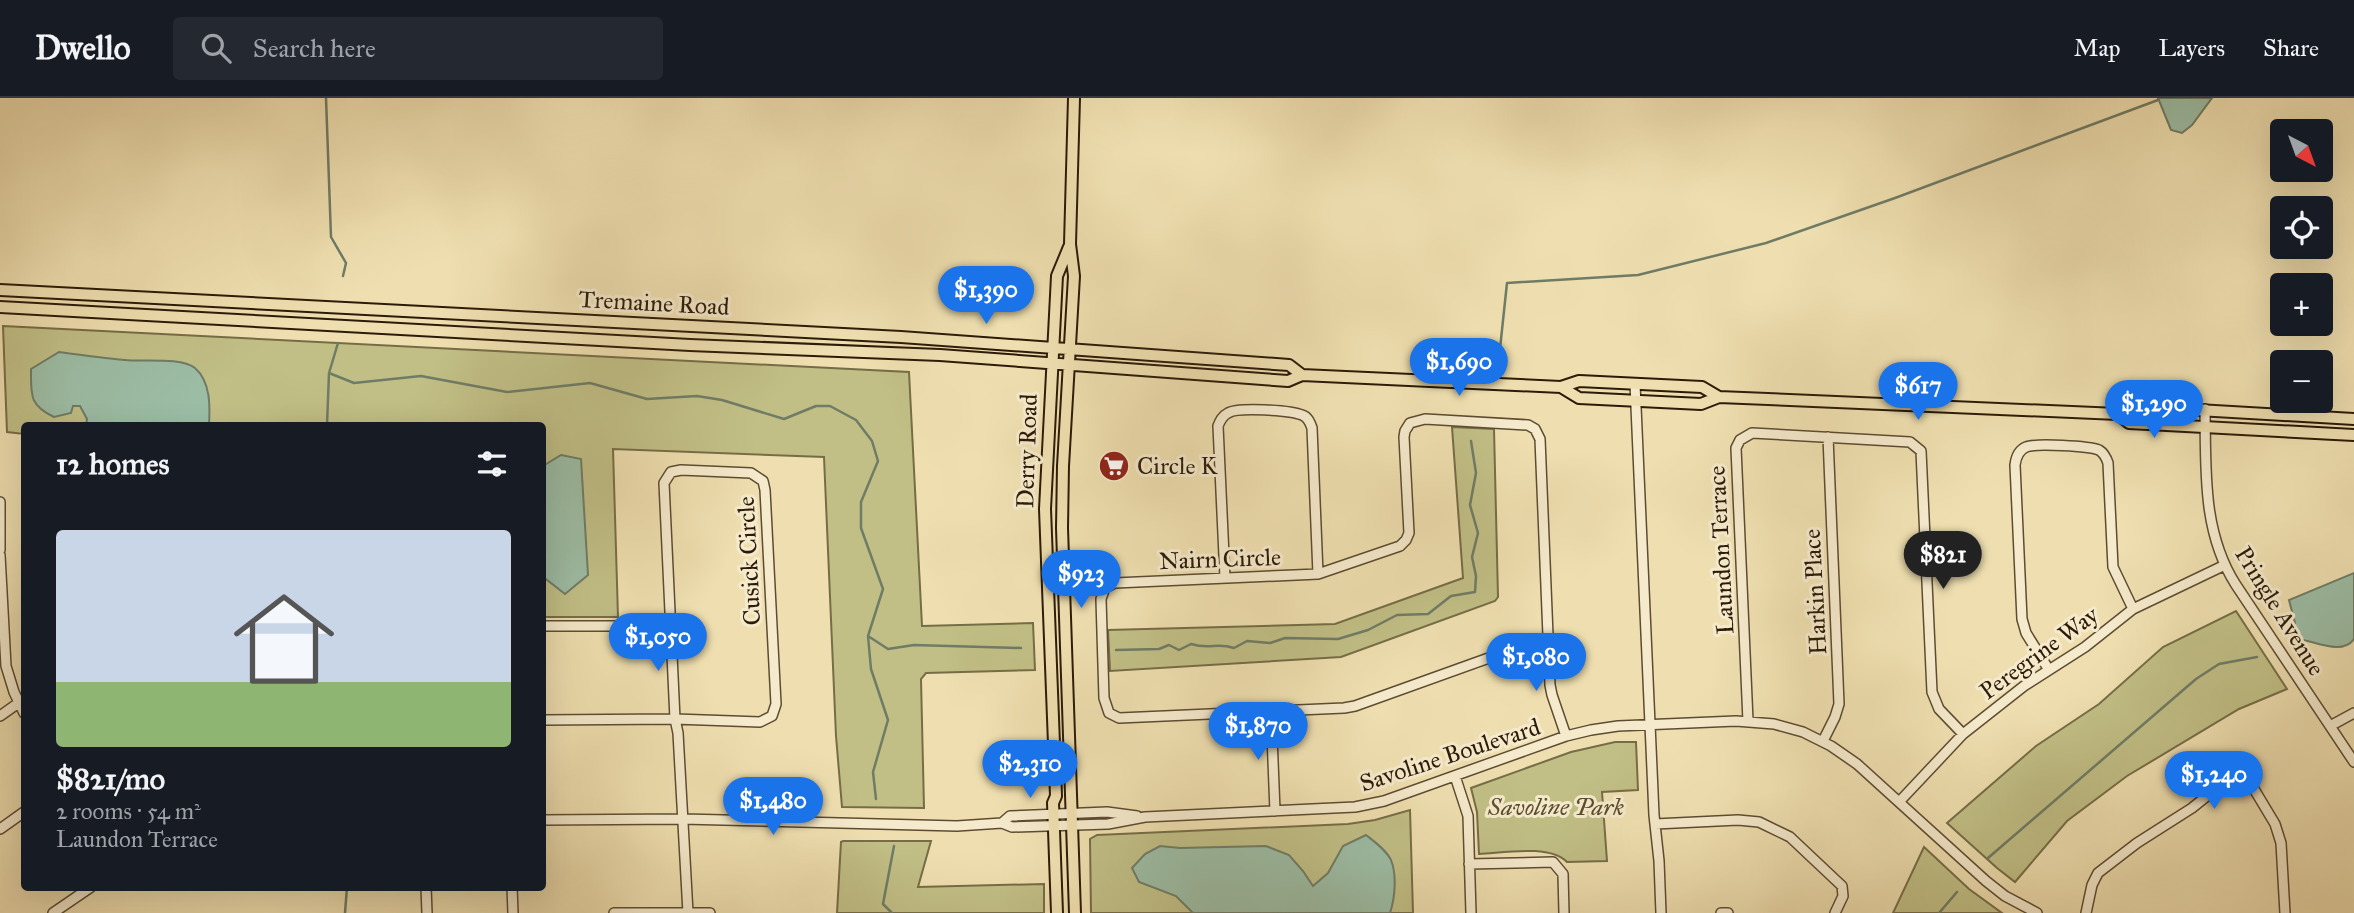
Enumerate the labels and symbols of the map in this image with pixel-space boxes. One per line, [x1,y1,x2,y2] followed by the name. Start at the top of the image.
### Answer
[2270,119,2333,182] north arrow
[929,266,1043,326] pin: $1,390
[578,284,730,322] street label: Tremaine Road
[1402,338,1516,398] pin: $1,690
[1877,362,1959,422] pin: $617
[2097,380,2211,440] pin: $1,290
[1010,393,1044,509] street label: Derry Road
[1097,449,1131,483] supermarket icon: Circle K
[1137,451,1219,481] place label: Circle K
[1702,465,1740,635] street label: Laundon Terrace
[731,496,767,626] street label: Cusick Circle
[1797,528,1833,656] street label: Harkin Place
[1902,532,1984,591] pin: $821
[2228,541,2332,681] street label: Pringle Avenue
[1158,542,1282,576] street label: Nairn Circle
[1040,550,1122,610] pin: $923
[1974,599,2105,706] street label: Peregrine Way
[601,614,715,673] pin: $1,050
[1479,634,1593,693] pin: $1,080
[1201,702,1315,762] pin: $1,870
[1356,712,1544,798] street label: Savoline Boulevard
[973,740,1087,800] pin: $2,310
[2157,752,2271,811] pin: $1,240
[716,778,830,837] pin: $1,480
[1487,792,1624,822] park label: Savoline Park

